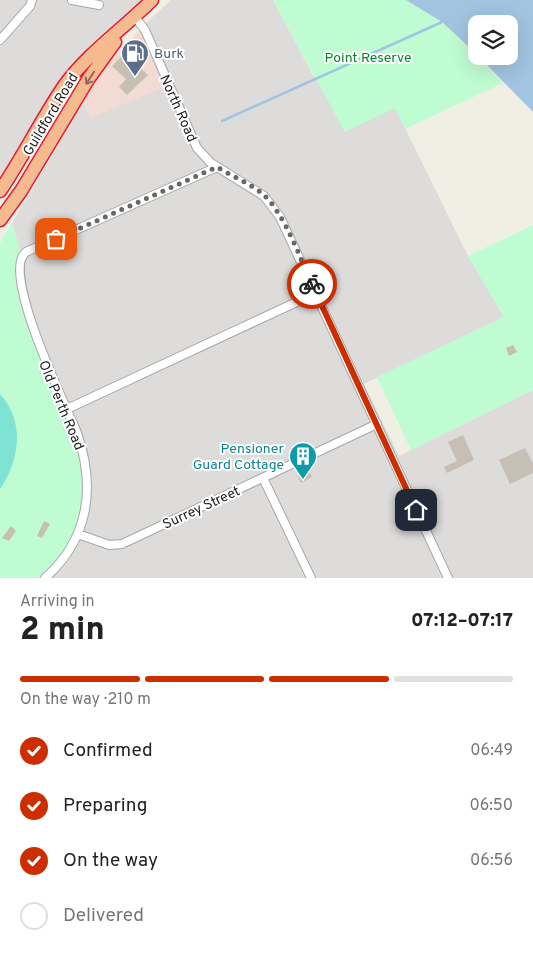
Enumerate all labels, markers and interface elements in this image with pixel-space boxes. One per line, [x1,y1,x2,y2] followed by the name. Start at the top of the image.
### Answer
[468,15,518,65] map controls
[468,15,518,65] button: layers
[120,38,150,77] fuel station icon: Burk
[154,46,184,63] place label: Burk
[324,50,412,67] park label: Point Reserve
[20,70,83,159] street label: Guildford Road
[84,71,95,85] one-way arrow
[155,72,200,145] street label: North Road
[35,218,77,260] pin
[42,225,70,253] icon: bag
[287,259,337,309] courier
[298,270,326,298] icon: bike
[34,358,87,453] street label: Old Perth Road
[193,441,285,474] place label: Pensioner Guard Cottage
[288,441,318,480] building icon: Pensioner Guard Cottage
[160,483,243,534] street label: Surrey Street
[395,489,437,531] pin
[402,496,430,524] icon: home
[20,592,95,612] text: Arriving in
[411,609,513,633] text: 07:12–07:17
[20,611,105,651] text: 2 min
[20,690,151,710] text: On the way · 210 m
[20,737,48,765] icon: check
[63,739,153,763] text: Confirmed
[470,741,513,761] text: 06:49
[20,792,48,820] icon: check
[63,794,147,818] text: Preparing
[469,796,513,816] text: 06:50
[20,847,48,875] icon: check
[63,849,158,873] text: On the way
[470,851,513,871] text: 06:56
[63,904,144,928] text: Delivered

